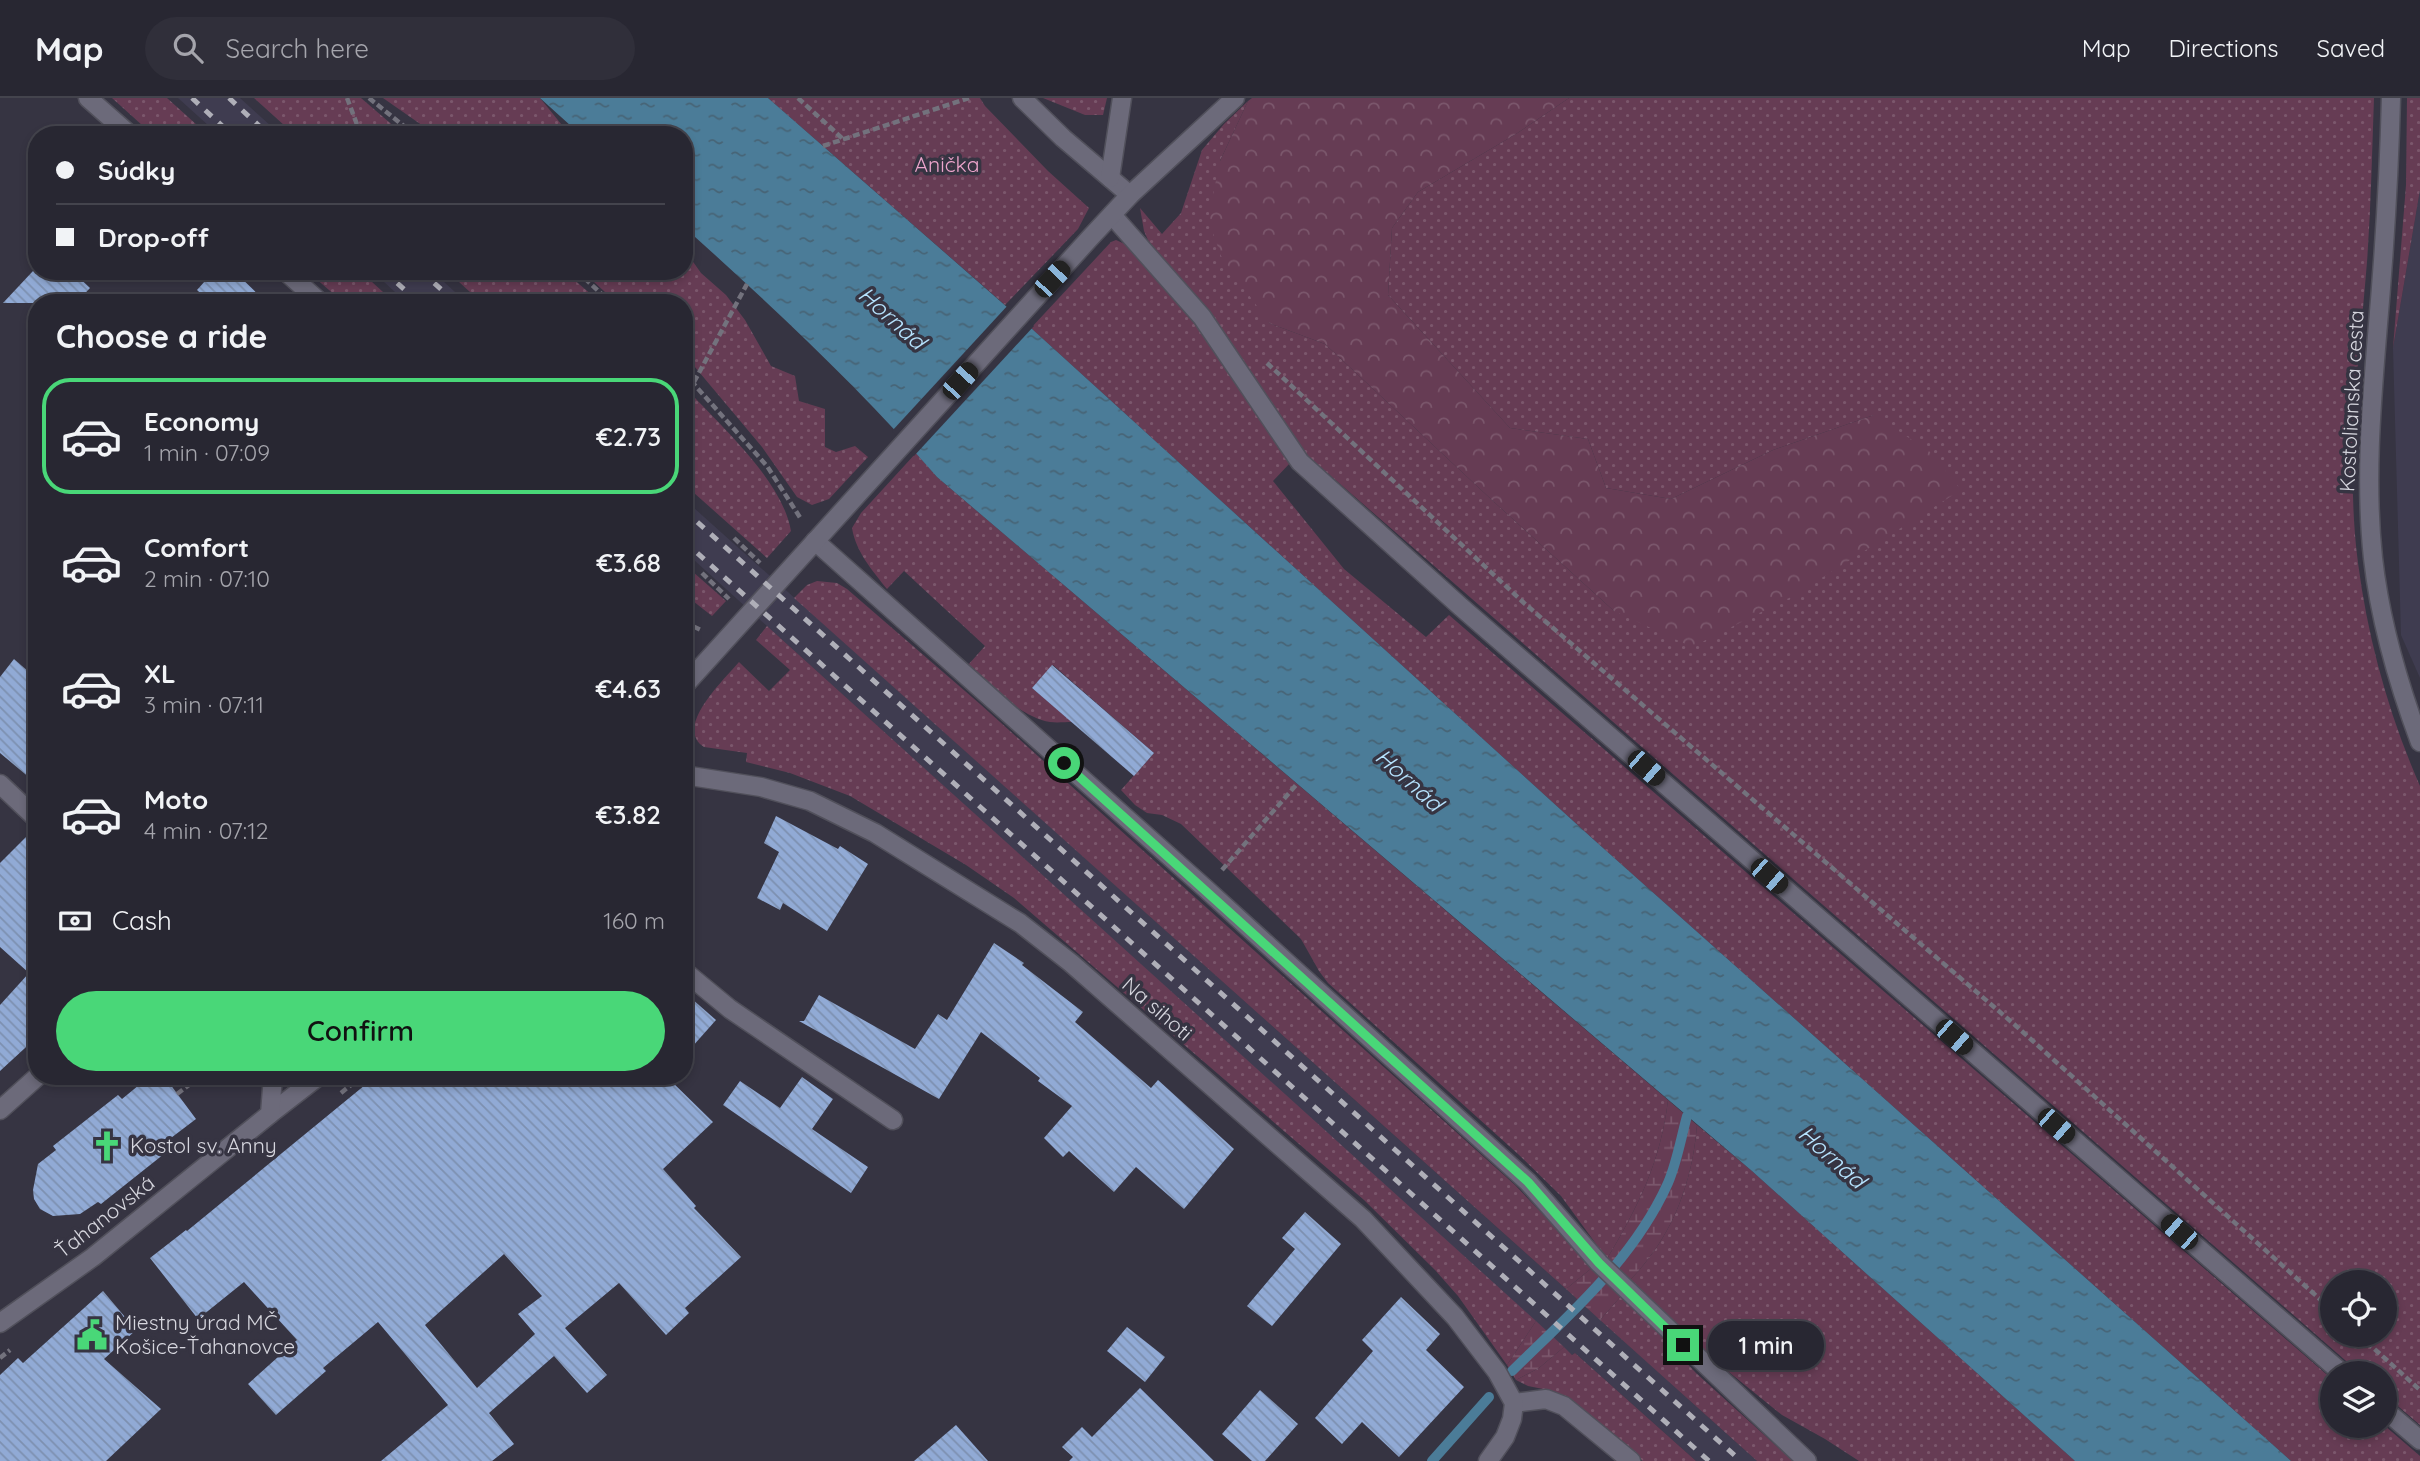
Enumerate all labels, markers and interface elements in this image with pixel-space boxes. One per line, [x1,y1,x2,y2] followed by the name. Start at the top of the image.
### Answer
[145,17,635,80] search box
[35,28,103,69] text: Map
[169,29,207,67] icon: search
[225,32,369,65] text: Search here
[2082,33,2131,63] text: Map
[2169,33,2279,63] text: Directions
[2317,33,2385,63] text: Saved
[915,151,979,177] park label: Anička
[98,154,175,187] text: Súdky
[98,221,209,254] text: Drop-off
[1030,256,1075,302] car
[853,280,934,357] water label: Hornád
[2333,309,2369,493] street label: Kostolianska cesta
[56,316,268,356] text: Choose a ride
[939,358,982,404] car
[60,405,123,468] icon: car
[144,405,259,438] text: Economy
[596,420,661,453] text: €2.73
[144,438,270,467] text: 1 min · 07:09
[60,531,123,594] icon: car
[144,531,249,564] text: Comfort
[596,546,661,579] text: €3.68
[144,564,270,593] text: 2 min · 07:10
[60,657,123,720] icon: car
[144,657,176,690] text: XL
[596,672,661,705] text: €4.63
[144,690,264,719] text: 3 min · 07:11
[1370,742,1451,819] water label: Hornád
[1624,746,1669,790] car
[1048,747,1080,779] route start
[60,783,123,846] icon: car
[144,783,208,816] text: Moto
[596,798,661,831] text: €3.82
[144,816,268,845] text: 4 min · 07:12
[1747,854,1792,898] car
[56,902,94,940] icon: cash
[112,904,172,937] text: Cash
[603,906,665,935] text: 160 m
[1117,971,1198,1046] street label: Na sihoti
[56,991,665,1071] button: Confirm
[1932,1015,1977,1059] car
[2034,1104,2079,1148] car
[1793,1119,1874,1196] water label: Hornád
[90,1129,124,1163] church icon: Kostol sv. Anny
[130,1132,277,1158] place label: Kostol sv. Anny
[49,1169,159,1263] street label: Ťahanovská
[2157,1210,2202,1254] car
[2320,1270,2397,1438] map controls
[2320,1270,2397,1347] button: locate
[115,1309,295,1359] place label: Miestny úrad MČ Košice-Ťahanovce
[75,1318,109,1352] public building icon: Miestny úrad MČ Košice-Ťahanovce
[1708,1320,1823,1370] callout: 1 min
[1667,1329,1699,1361] route end
[1738,1331,1794,1360] text: 1 min
[2320,1361,2397,1438] button: layers

